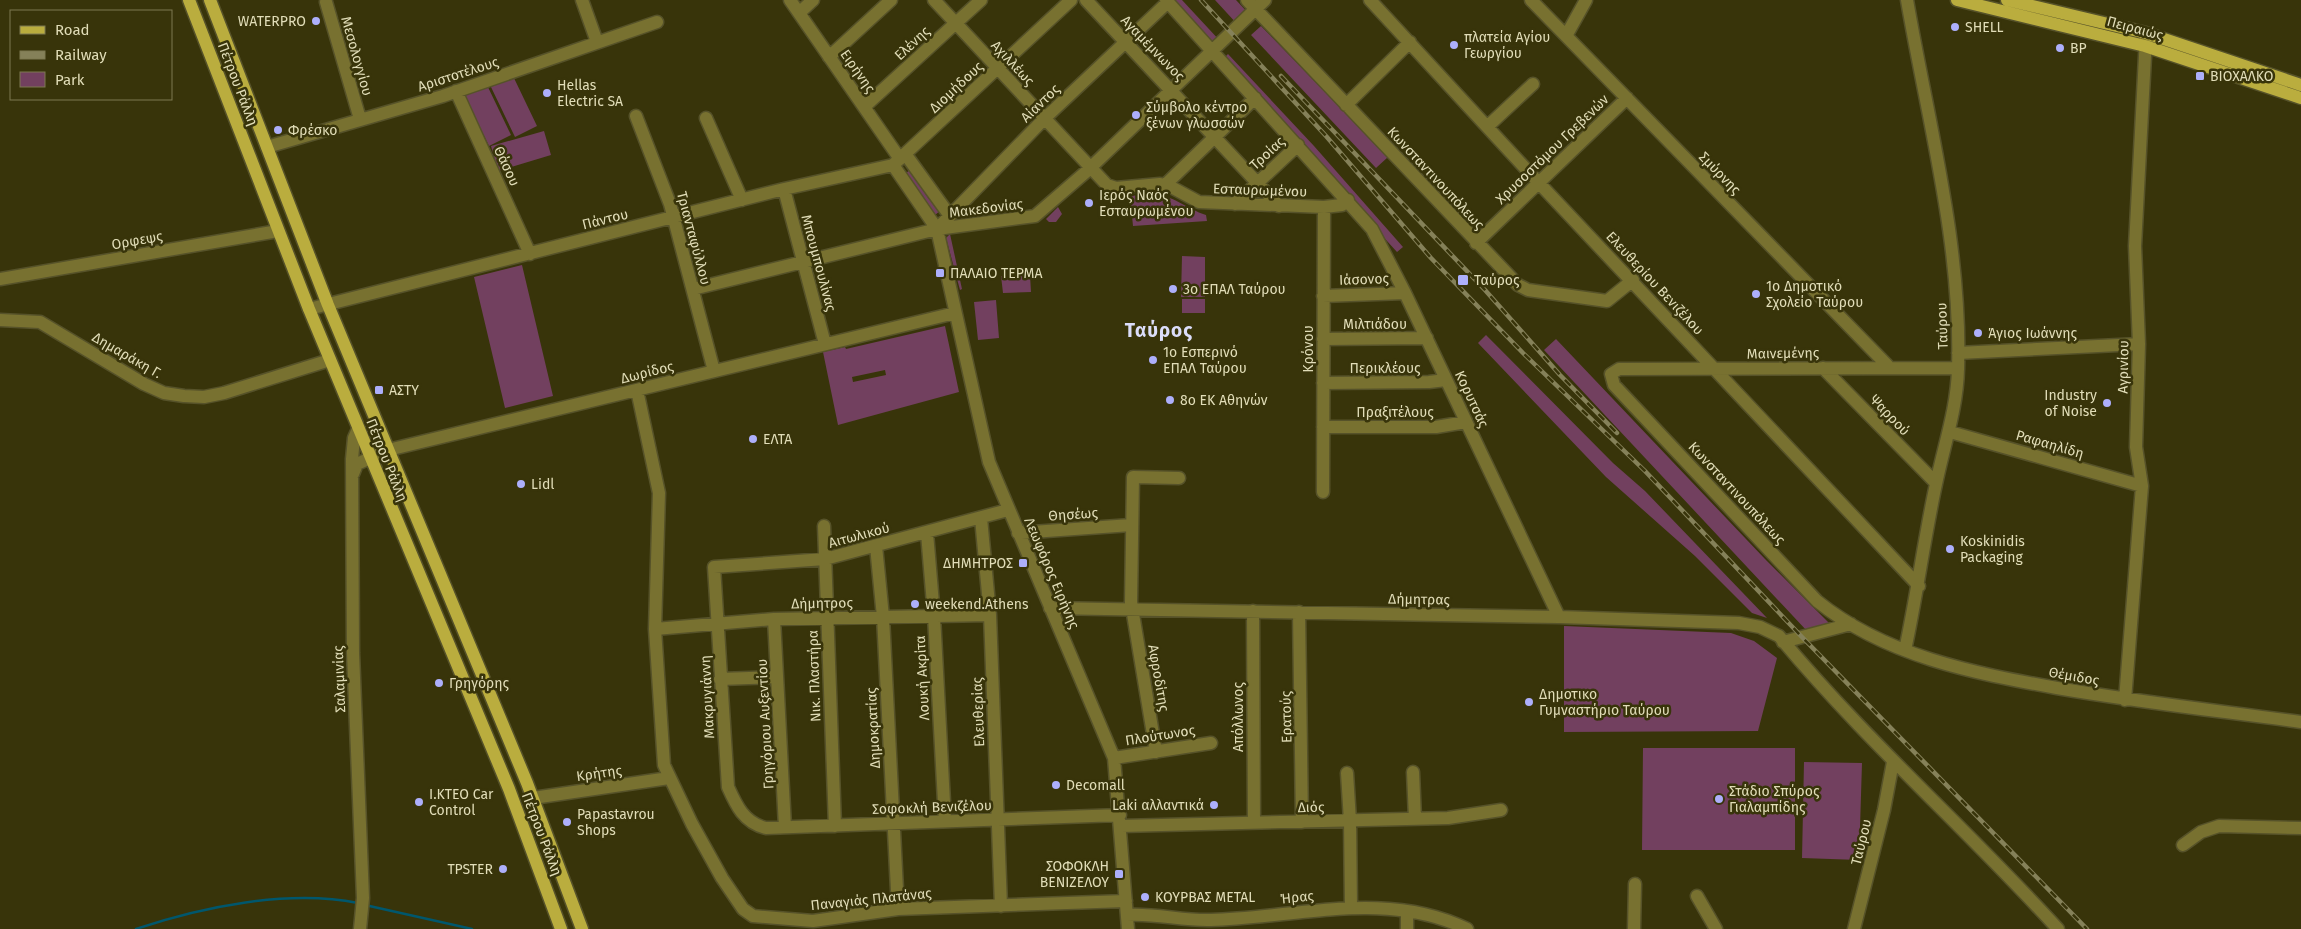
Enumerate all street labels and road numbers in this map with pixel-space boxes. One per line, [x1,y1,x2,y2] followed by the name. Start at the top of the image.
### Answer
[1117,12,1189,85] street label: Αγαμέμνωνος
[2105,13,2165,44] street label: Πειραιώς
[337,14,376,98] street label: Μεσολογγίου
[891,22,934,64] street label: Ελένης
[987,37,1038,90] street label: Αχιλλέως
[214,40,261,128] street label: Πέτρου Ράλλη
[837,46,879,97] street label: Ειρήνης
[415,53,501,96] street label: Αριστοτέλους
[926,58,987,117] street label: Διομήδους
[1017,80,1064,126] street label: Αίαντος
[1492,91,1613,208] street label: Χρυσοστόμου Γρεβενών
[1384,123,1488,234] street label: Κωνσταντινουπόλεως
[1246,133,1289,174] street label: Τροίας
[490,144,523,189] street label: Θάσου
[1695,148,1744,199] street label: Σμύρνης
[1213,180,1307,201] street label: Εσταυρωμένου
[673,190,714,287] street label: Τριανταφύλλου
[948,195,1024,221] street label: Μακεδονίας
[580,206,630,233] street label: Πάντου
[797,213,840,314] street label: Μπουμπουλίνας
[110,228,164,253] street label: Ορφεψς
[1602,228,1707,339] street label: Ελευθερίου Βενιζέλου
[1339,270,1390,289] street label: Ιάσονος
[1933,302,1952,350] street label: Ταύρου
[1343,316,1407,333] street label: Μιλτιάδου
[1300,325,1317,373] street label: Κρόνου
[89,329,165,382] street label: Δημαράκη Γ.
[2115,340,2132,394] street label: Αγρινίου
[1747,344,1820,363] street label: Μαινεμένης
[619,358,676,387] street label: Δωρίδος
[1349,360,1421,377] street label: Περικλέους
[1451,368,1492,431] street label: Κορυτσάς
[1866,391,1913,439] street label: Ψαρρού
[1356,404,1434,421] street label: Πραξιτέλους
[362,416,411,504] street label: Πέτρου Ράλλη
[2014,427,2086,462] street label: Ραφαηλίδη
[1685,438,1789,549] street label: Κωνσταντινουπόλεως
[1048,504,1099,525] street label: Θησέως
[1020,515,1083,632] street label: Λεωφόρος Ειρήνης
[827,519,892,552] street label: Αιτωλικού
[1388,590,1450,609] street label: Δήμητρας
[791,594,854,613] street label: Δήμητρος
[804,630,825,722] street label: Νικ. Πλαστήρα
[912,635,933,721] street label: Λουκή Ακρίτα
[1144,643,1173,713] street label: Αφροδίτης
[330,645,349,713] street label: Σαλαμινίας
[697,655,718,739] street label: Μακρυγιάννη
[754,658,777,790] street label: Γρηγόριου Αυξεντίου
[2047,664,2101,689] street label: Θέμιδος
[969,676,988,747] street label: Ελευθερίας
[1230,682,1247,752] street label: Απόλλωνος
[863,686,884,769] street label: Δημοκρατίας
[1278,690,1295,743] street label: Ερατούς
[1124,722,1197,749] street label: Πλούτωνος
[575,762,623,785] street label: Κρήτης
[518,790,565,878] street label: Πέτρου Ράλλη
[872,797,992,818] street label: Σοφοκλή Βενιζέλου
[1297,799,1325,816] street label: Διός
[1848,817,1875,867] street label: Ταύρου
[810,885,933,914] street label: Παναγιάς Πλατάνας
[1279,887,1315,908] street label: Ήρας

